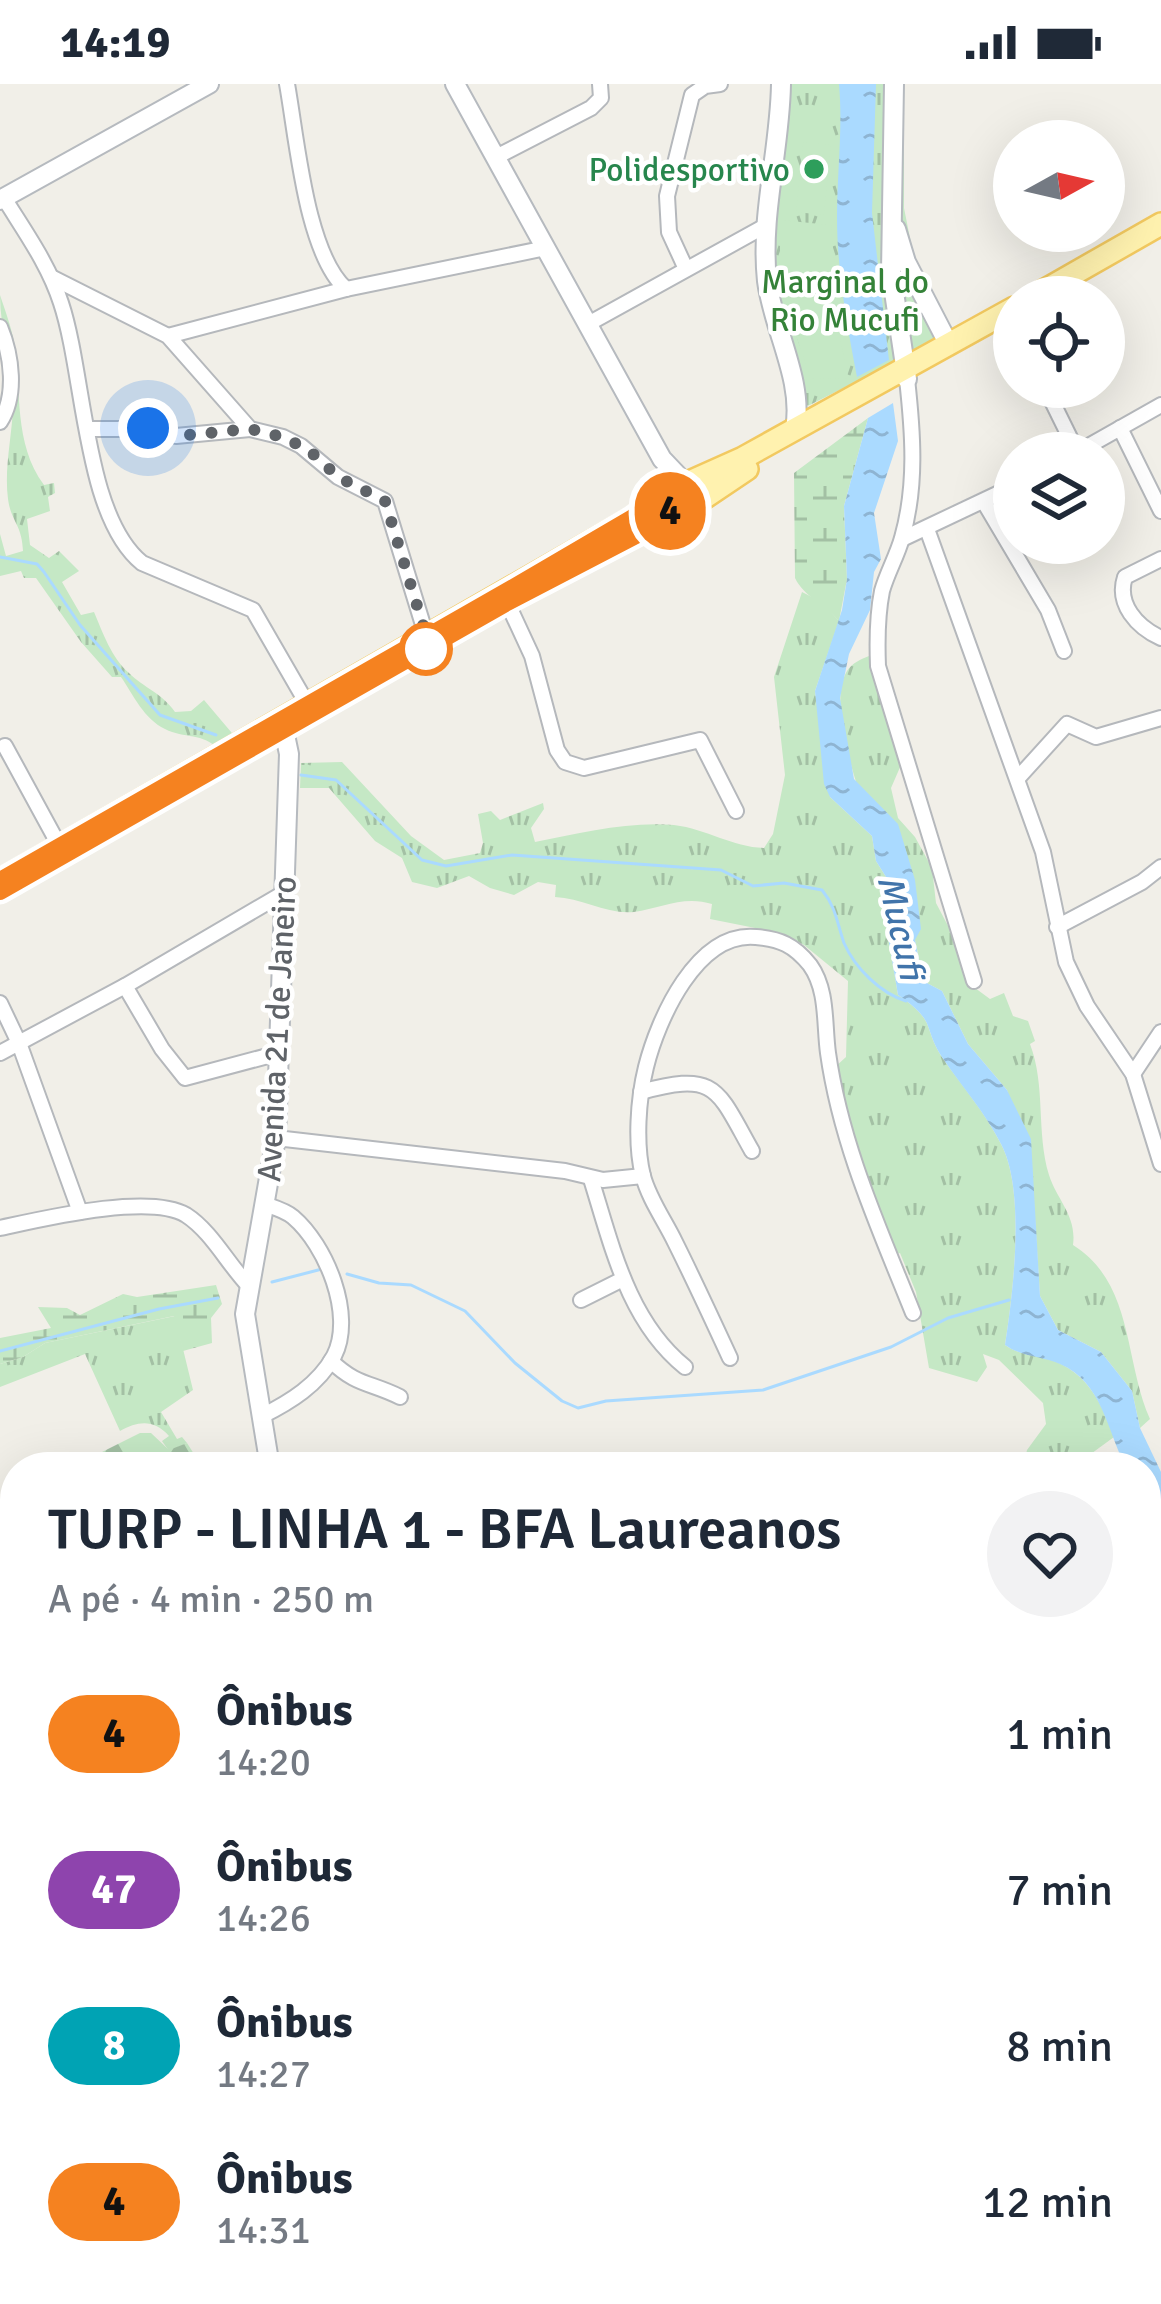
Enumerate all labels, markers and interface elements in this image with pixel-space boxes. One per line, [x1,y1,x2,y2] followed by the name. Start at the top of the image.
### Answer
[60,15,170,70] text: 14:19
[993,120,1125,252] north arrow
[993,120,1125,564] map controls
[588,150,790,191] place label: Polidesportivo
[801,156,827,182] marker: Polidesportivo
[761,262,929,341] park label: Marginal do Rio Mucufi
[993,276,1125,408] button: locate
[118,398,178,458] your location
[993,432,1125,564] button: layers
[631,472,709,550] line badge: 4
[659,485,681,536] text: 4
[401,624,451,674] unlabelled marker
[867,871,935,987] water label: Mucufi
[249,875,306,1183] street label: Avenida 21 de Janeiro
[987,1491,1113,1617] button: heart
[48,1494,841,1565] text: TURP - LINHA 1 - BFA Laureanos
[48,1575,374,1623] text: A pé · 4 min · 250 m
[216,1683,353,1738] text: Ônibus
[1006,1707,1113,1762] text: 1 min
[103,1708,125,1759] text: 4
[216,1738,311,1786] text: 14:20
[216,1839,353,1894] text: Ônibus
[1006,1863,1113,1918] text: 7 min
[91,1864,137,1915] text: 47
[216,1894,311,1942] text: 14:26
[216,1995,353,2050] text: Ônibus
[1006,2019,1113,2074] text: 8 min
[103,2020,125,2071] text: 8
[216,2050,311,2098] text: 14:27
[216,2151,353,2206] text: Ônibus
[982,2175,1113,2230] text: 12 min
[103,2176,125,2227] text: 4
[216,2206,311,2254] text: 14:31

